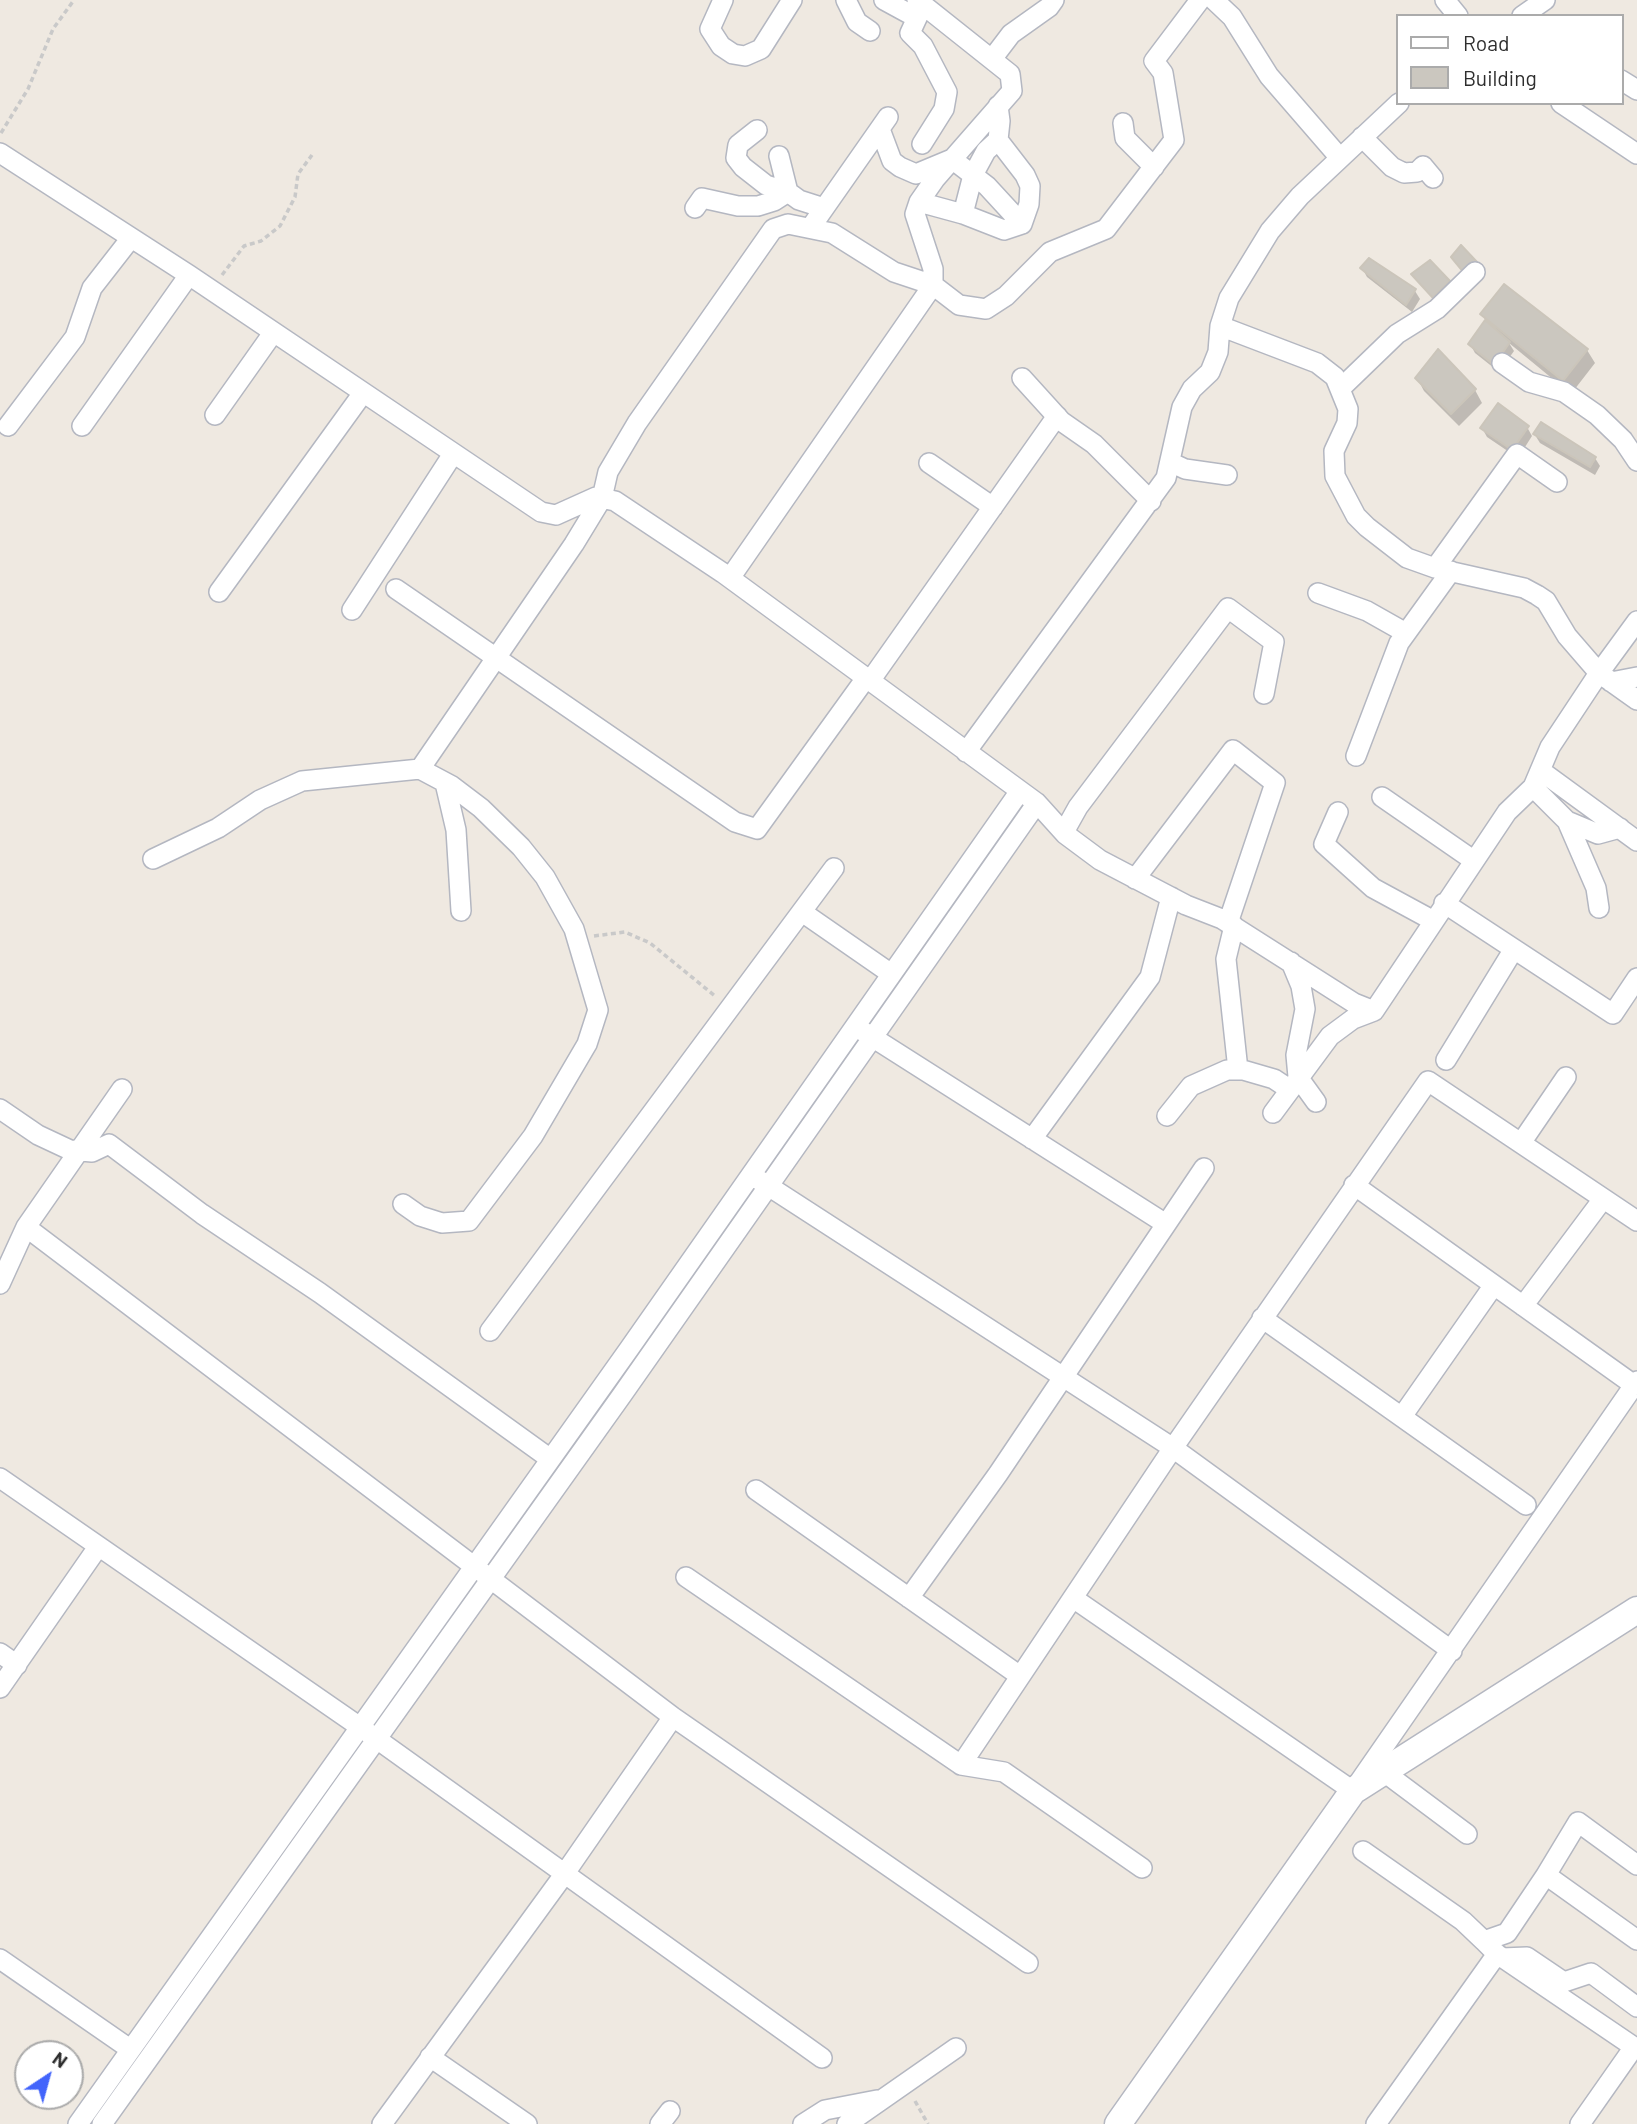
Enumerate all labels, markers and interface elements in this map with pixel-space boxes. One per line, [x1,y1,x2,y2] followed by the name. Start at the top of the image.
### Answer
[1396,14,1623,105] legend
[1463,30,1509,55] text: Road
[1463,65,1537,90] text: Building
[14,2040,84,2110] north arrow
[49,2046,72,2072] text: N

